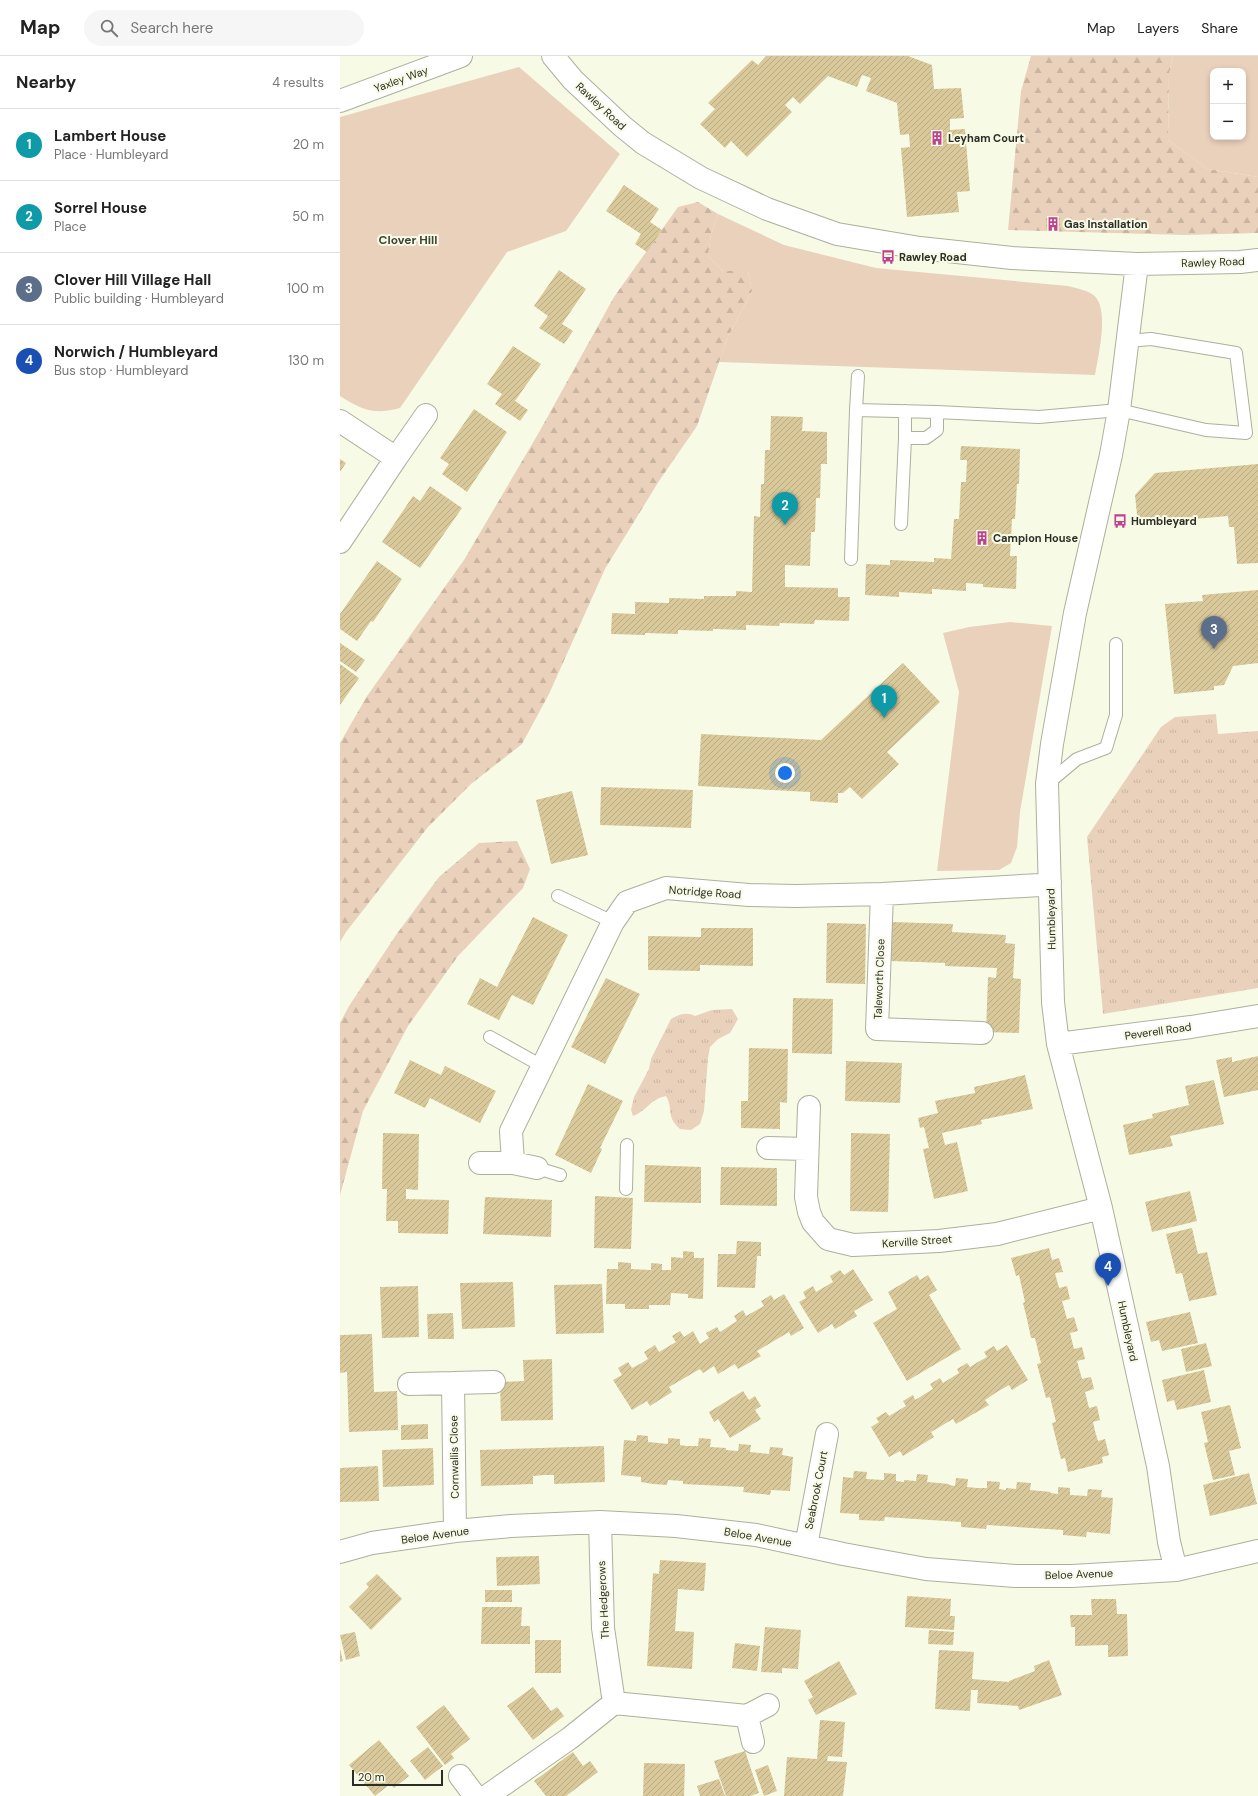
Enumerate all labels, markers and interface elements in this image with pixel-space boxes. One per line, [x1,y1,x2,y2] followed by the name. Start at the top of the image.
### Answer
[84,10,364,46] search box
[20,15,60,40] text: Map
[98,17,120,39] icon: search
[130,18,213,38] text: Search here
[1087,19,1115,37] text: Map
[1137,19,1179,37] text: Layers
[1201,19,1238,37] text: Share
[372,63,430,95] street label: Yaxley Way
[1210,68,1246,140] map controls
[1210,68,1246,104] button: +
[16,71,76,93] text: Nearby
[272,74,324,91] text: 4 results
[573,79,629,133] street label: Rawley Road
[1210,104,1246,140] button: −
[54,126,166,146] text: Lambert House
[929,130,945,146] building icon: Leyham Court
[948,131,1024,145] place label: Leyham Court
[27,136,31,153] text: 1
[293,136,324,153] text: 20 m
[54,146,168,163] text: Place · Humbleyard
[54,198,147,218] text: Sorrel House
[25,208,33,225] text: 2
[292,208,324,225] text: 50 m
[1045,216,1061,232] building icon: Gas Installation
[1064,217,1148,231] place label: Gas Installation
[54,218,86,235] text: Place
[379,232,437,248] district label: Clover Hill
[880,249,896,265] bus stop icon: Rawley Road
[899,250,967,264] place label: Rawley Road
[1181,254,1245,270] street label: Rawley Road
[54,270,211,290] text: Clover Hill Village Hall
[25,280,33,297] text: 3
[287,280,324,297] text: 100 m
[54,290,224,307] text: Public building · Humbleyard
[54,342,218,362] text: Norwich / Humbleyard
[25,352,33,369] text: 4
[288,352,324,369] text: 130 m
[54,362,188,379] text: Bus stop · Humbleyard
[772,492,798,525] pin: 2
[1112,513,1128,529] bus stop icon: Humbleyard
[1131,514,1197,528] place label: Humbleyard
[974,530,990,546] building icon: Campion House
[993,531,1078,545] place label: Campion House
[1201,616,1227,649] pin: 3
[871,685,897,718] pin: 1
[775,763,795,783] your location
[668,882,742,902] street label: Notridge Road
[1043,888,1059,950] street label: Humbleyard
[871,938,887,1020] street label: Taleworth Close
[1124,1019,1192,1043] street label: Peverell Road
[882,1232,952,1250] street label: Kerville Street
[1095,1253,1121,1286] pin: 4
[1115,1299,1141,1363] street label: Humbleyard
[446,1415,462,1499] street label: Cornwallis Close
[801,1449,831,1531] street label: Seabrook Court
[400,1523,470,1547] street label: Beloe Avenue
[723,1524,793,1550] street label: Beloe Avenue
[594,1560,612,1640] street label: The Hedgerows
[1045,1566,1113,1582] street label: Beloe Avenue
[352,1768,443,1787] scale bar
[358,1770,384,1784] text: 20 m

